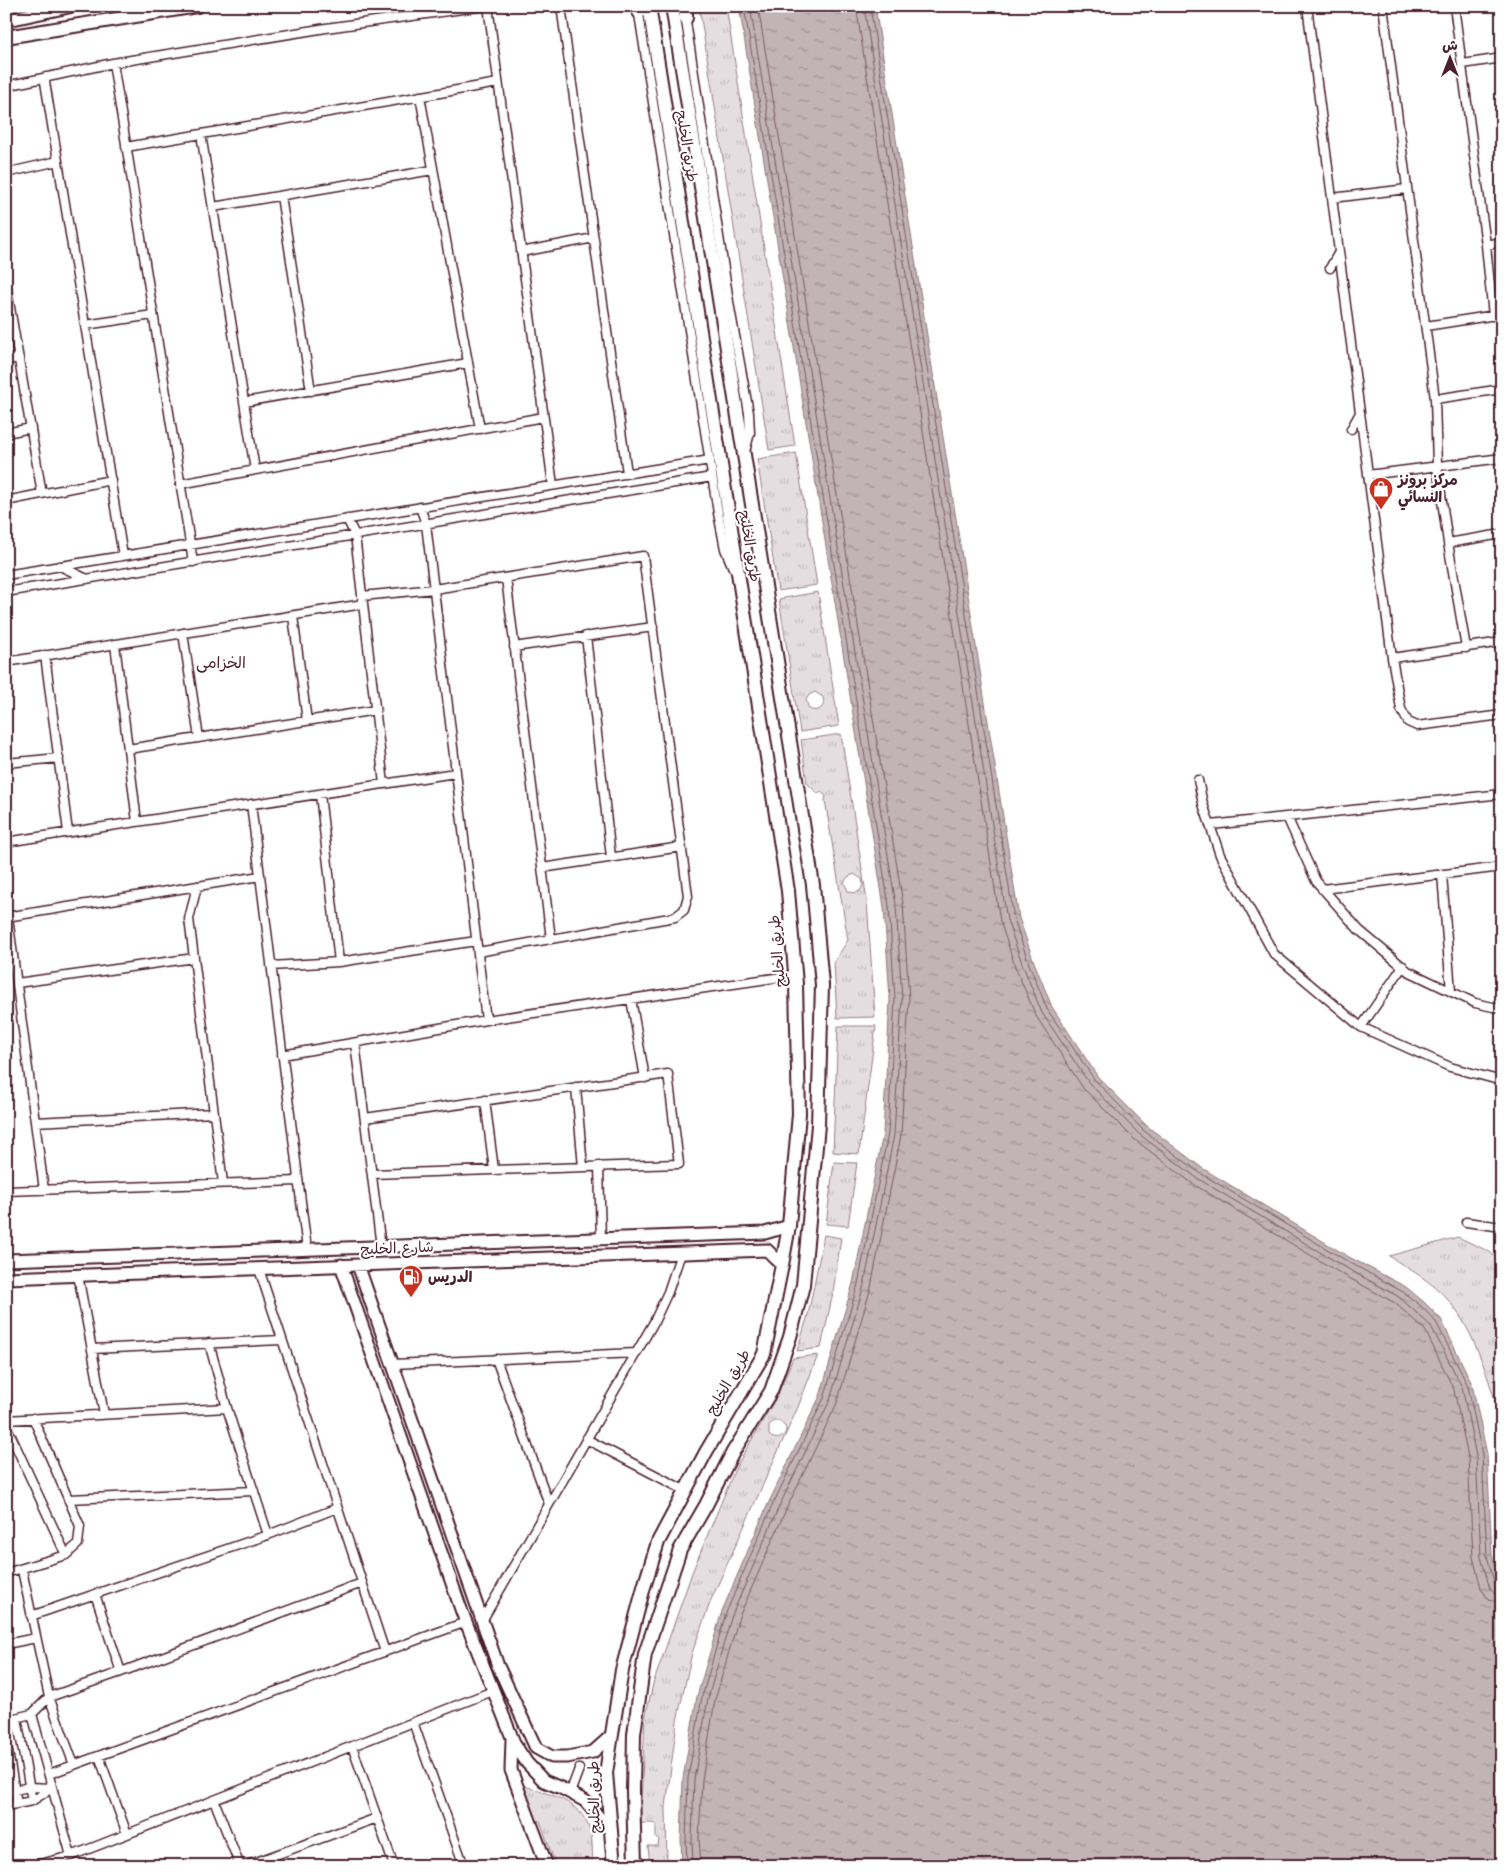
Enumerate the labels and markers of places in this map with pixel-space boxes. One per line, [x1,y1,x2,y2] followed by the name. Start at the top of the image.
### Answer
[1396,467,1458,511] place label: مركز برونز النسائي
[1368,476,1394,510] shop icon: مركز برونز النسائي
[398,1264,424,1298] fuel station icon: الدريس
[428,1264,472,1287] place label: الدريس

